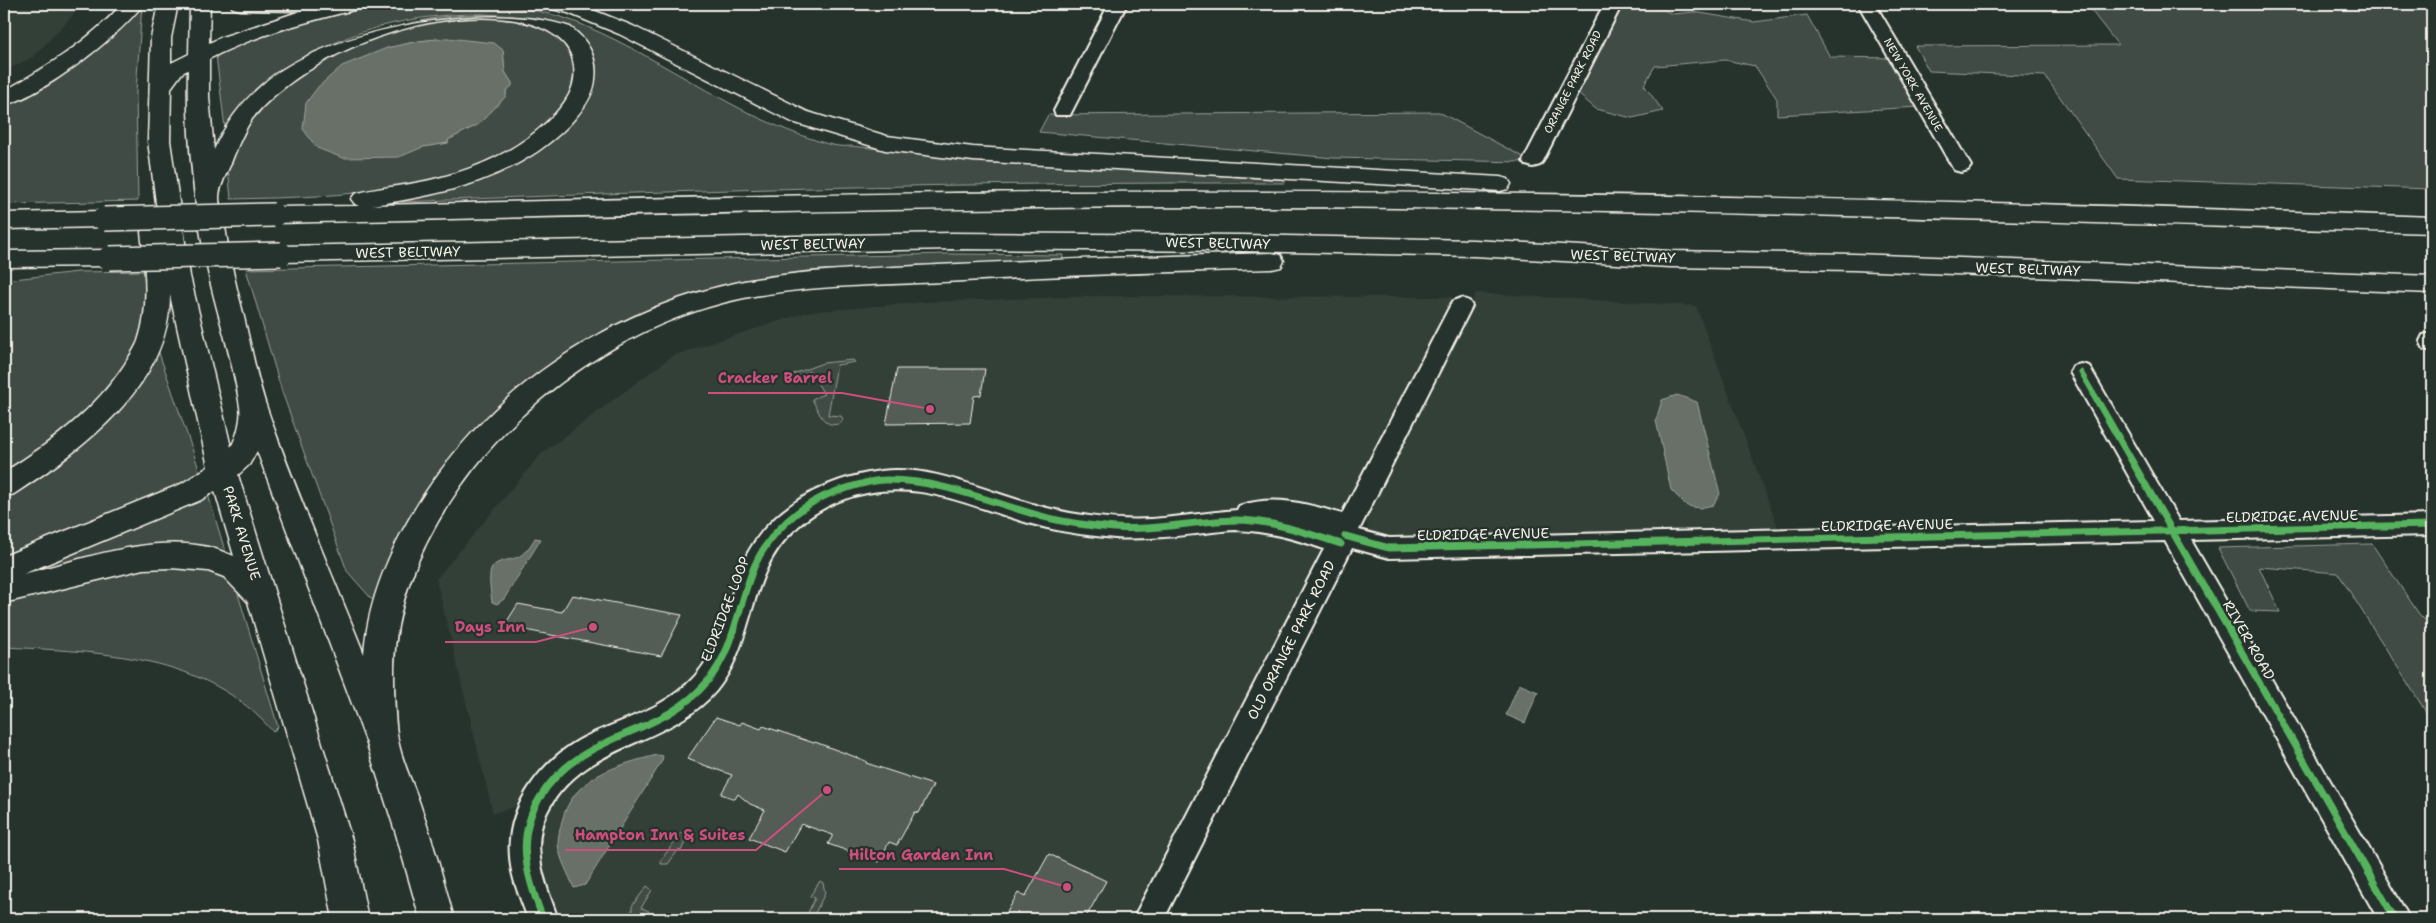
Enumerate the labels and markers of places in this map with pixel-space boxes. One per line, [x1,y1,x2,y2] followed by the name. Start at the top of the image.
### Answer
[708,363,842,393] callout: Cracker Barrel
[445,612,536,642] callout: Days Inn
[565,820,756,850] callout: Hampton Inn & Suites
[839,839,1004,869] callout: Hilton Garden Inn

